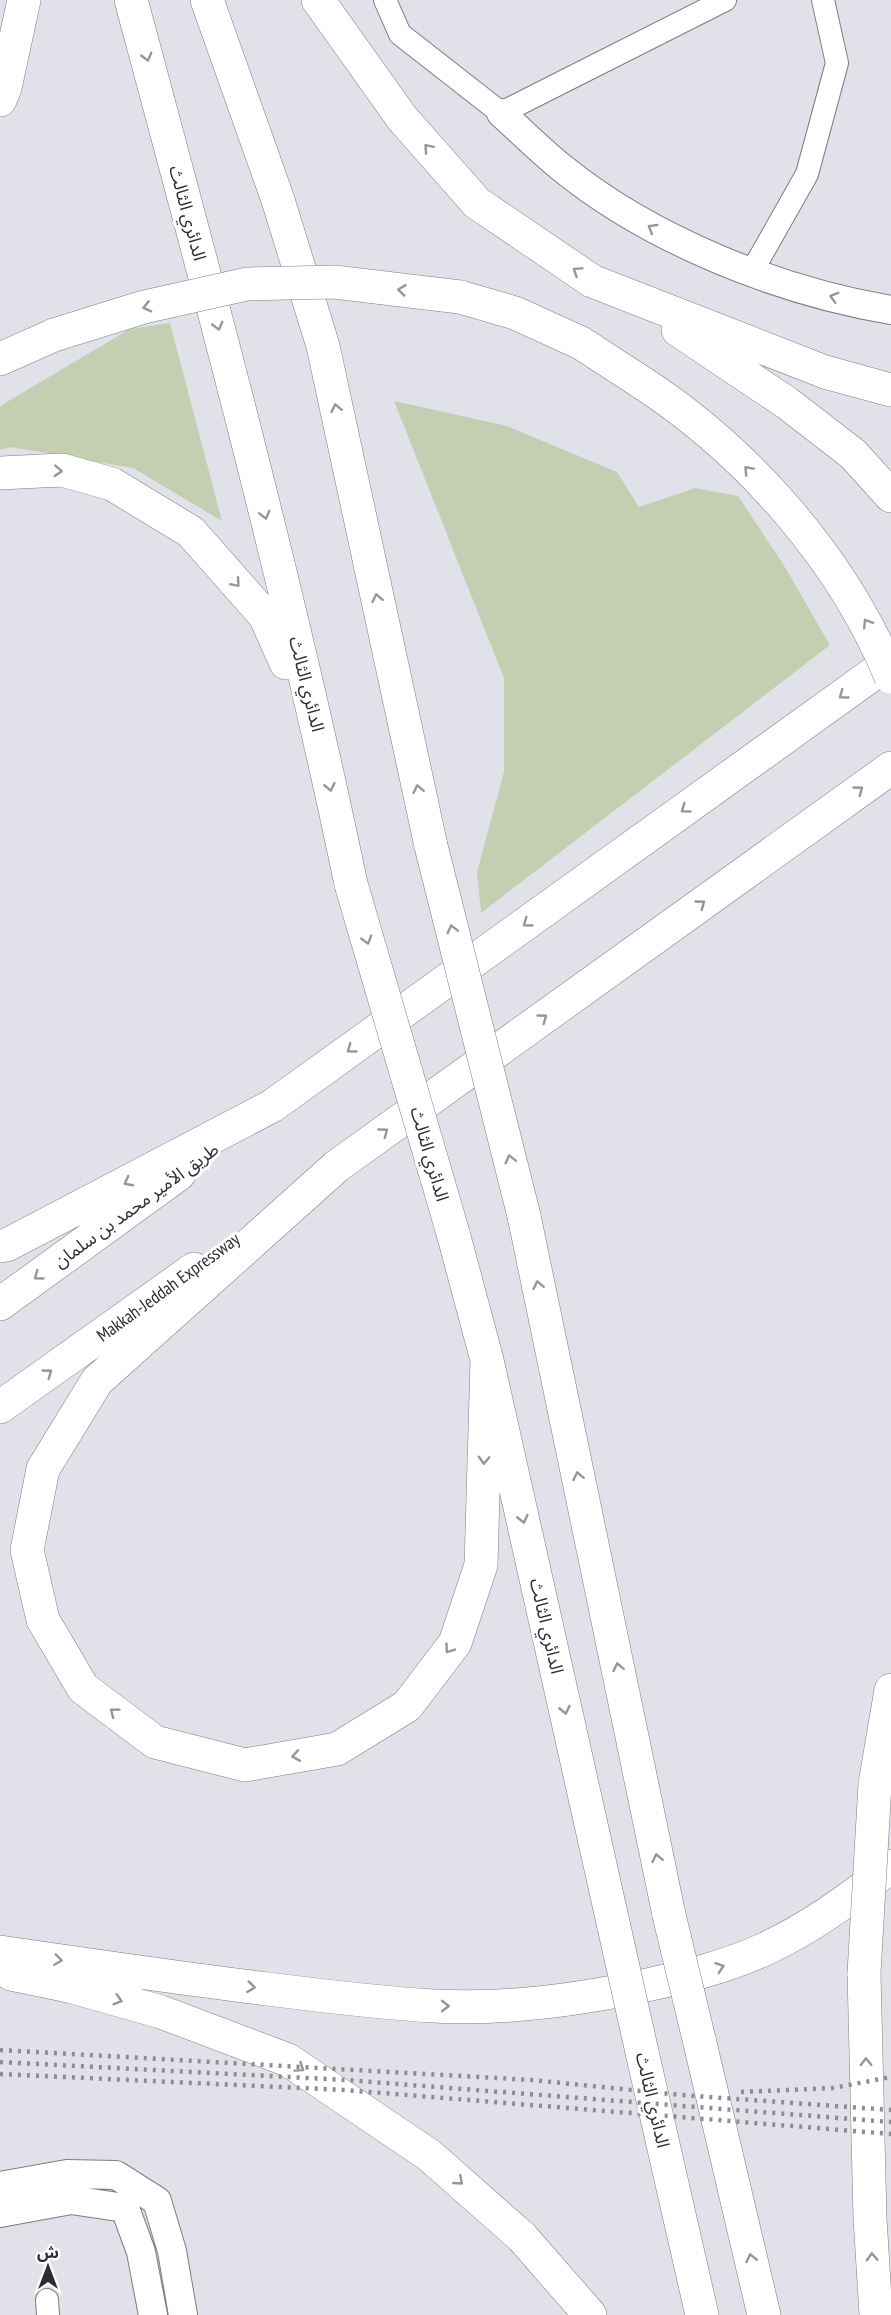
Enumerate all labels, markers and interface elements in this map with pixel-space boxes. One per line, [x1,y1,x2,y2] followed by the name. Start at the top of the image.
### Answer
[139,51,152,61] one-way arrow
[424,144,435,155] one-way arrow
[162,163,212,264] street label: الدائري الثالث
[648,223,658,235] one-way arrow
[573,268,584,279] one-way arrow
[397,284,406,297] one-way arrow
[829,292,840,304] one-way arrow
[142,299,152,312] one-way arrow
[211,320,223,331] one-way arrow
[330,403,343,413] one-way arrow
[54,465,63,478] one-way arrow
[744,466,755,477] one-way arrow
[258,510,271,520] one-way arrow
[229,576,240,587] one-way arrow
[371,593,384,603] one-way arrow
[863,619,875,629] one-way arrow
[282,634,330,735] street label: الدائري الثالث
[839,688,850,699] one-way arrow
[323,781,336,791] one-way arrow
[412,784,425,794] one-way arrow
[853,787,864,798] one-way arrow
[681,802,692,813] one-way arrow
[694,901,705,912] one-way arrow
[522,916,533,927] one-way arrow
[446,924,459,934] one-way arrow
[360,934,372,945] one-way arrow
[536,1014,547,1025] one-way arrow
[347,1042,358,1053] one-way arrow
[403,1104,455,1205] street label: الدائري الثالث
[378,1128,389,1139] one-way arrow
[49,1137,223,1273] street label: طريق الأمير محمد بن سلمان
[504,1154,517,1164] one-way arrow
[123,1175,134,1186] one-way arrow
[92,1227,244,1347] street label: Makkah-Jeddah Expressway
[34,1269,45,1280] one-way arrow
[532,1280,545,1290] one-way arrow
[41,1370,52,1381] one-way arrow
[478,1456,491,1465] one-way arrow
[572,1471,585,1481] one-way arrow
[516,1514,529,1524] one-way arrow
[523,1576,569,1677] street label: الدائري الثالث
[445,1642,456,1653] one-way arrow
[612,1662,625,1672] one-way arrow
[558,1704,571,1714] one-way arrow
[110,1708,121,1719] one-way arrow
[291,1749,301,1762] one-way arrow
[651,1853,664,1863] one-way arrow
[53,1954,62,1966] one-way arrow
[714,1961,725,1974] one-way arrow
[246,1980,256,1993] one-way arrow
[112,1993,123,2005] one-way arrow
[441,2000,450,2012] one-way arrow
[629,2050,675,2151] street label: الدائري الثالث
[860,2057,873,2066] one-way arrow
[294,2061,305,2072] one-way arrow
[452,2174,463,2185] one-way arrow
[18,2237,78,2297] north arrow
[37,2242,59,2262] text: ش
[866,2252,879,2261] one-way arrow
[745,2253,758,2263] one-way arrow

